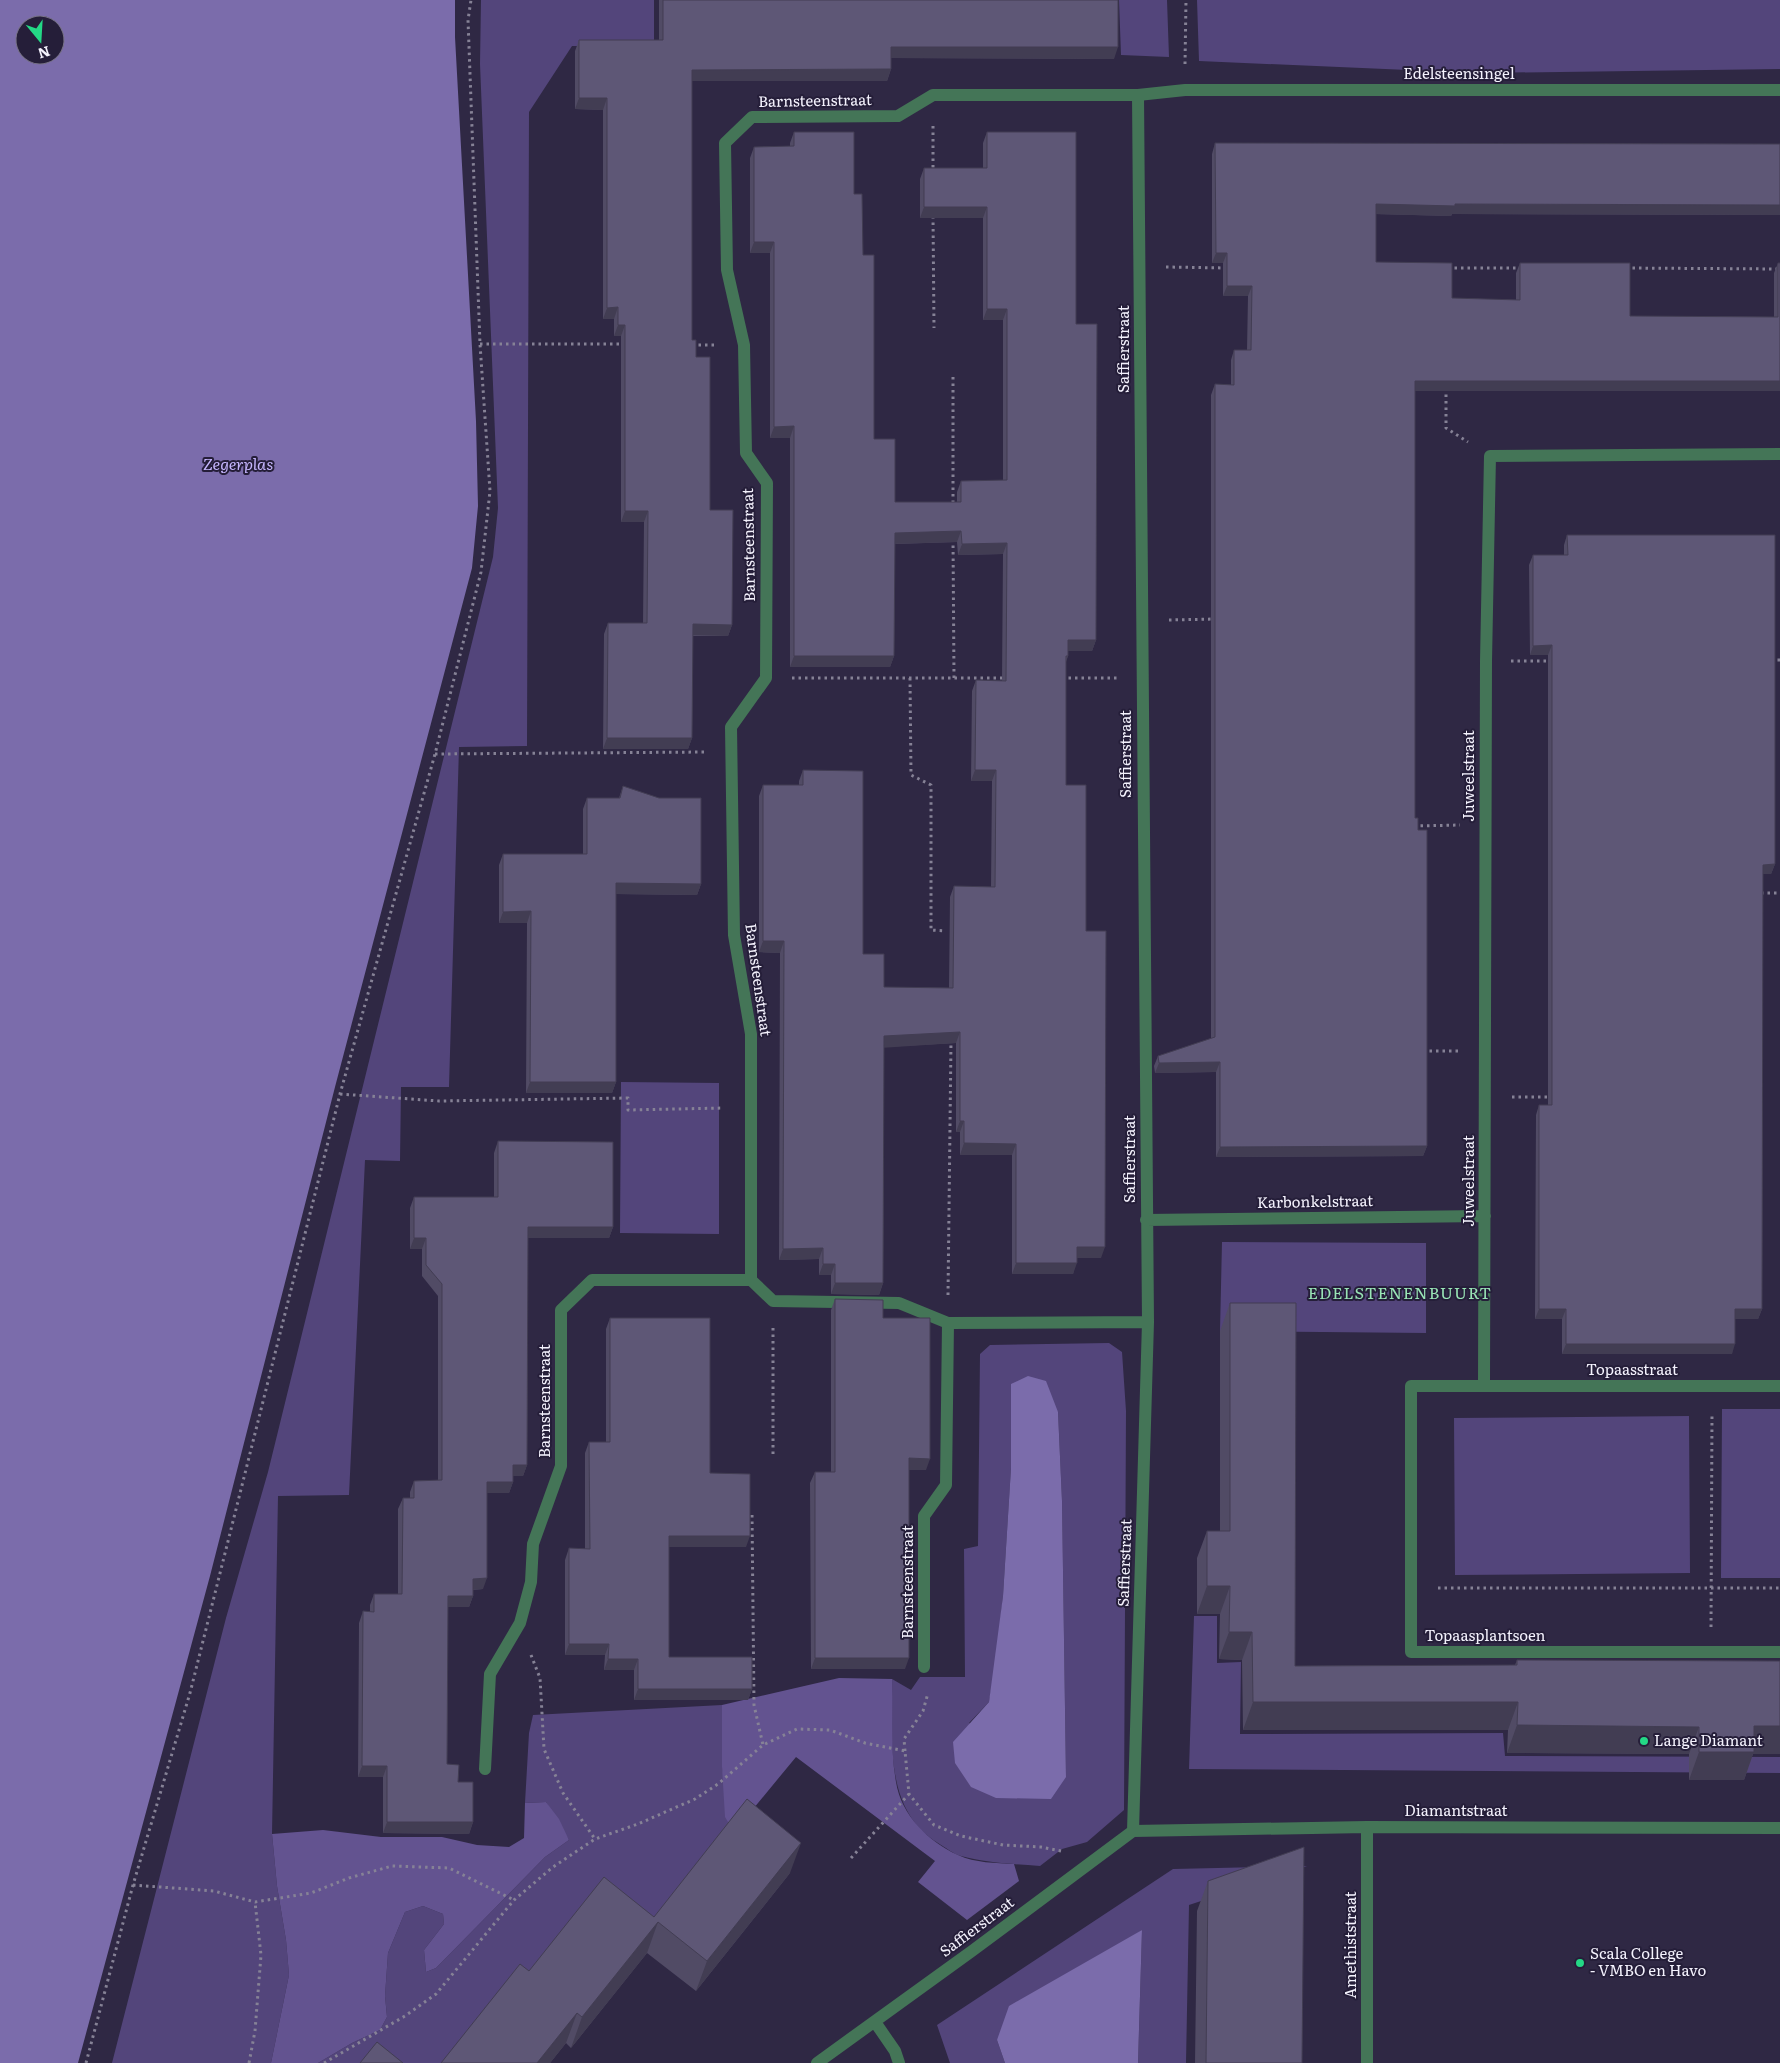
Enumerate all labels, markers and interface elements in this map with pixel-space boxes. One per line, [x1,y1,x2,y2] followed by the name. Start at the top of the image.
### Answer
[15,15,65,65] north arrow
[35,42,53,65] text: N
[1403,61,1515,84] street label: Edelsteensingel
[758,87,872,112] street label: Barnsteenstraat
[1111,305,1134,393] street label: Saffierstraat
[203,451,273,475] water label: Zegerplas
[735,488,760,602] street label: Barnsteenstraat
[1113,710,1136,798] street label: Saffierstraat
[1456,730,1479,822] street label: Juweelstraat
[740,922,779,1038] street label: Barnsteenstraat
[1117,1115,1140,1203] street label: Saffierstraat
[1456,1135,1479,1227] street label: Juweelstraat
[1257,1188,1373,1213] street label: Karbonkelstraat
[1308,1280,1492,1304] district label: EDELSTENENBUURT
[532,1344,555,1458] street label: Barnsteenstraat
[1586,1357,1678,1380] street label: Topaasstraat
[1110,1519,1137,1607] street label: Saffierstraat
[895,1525,918,1639] street label: Barnsteenstraat
[1424,1623,1546,1646] street label: Topaasplantsoen
[1654,1728,1763,1751] place label: Lange Diamant
[1638,1735,1650,1747] marker: Lange Diamant
[1404,1798,1508,1821] street label: Diamantstraat
[934,1890,1018,1961] street label: Saffierstraat
[1338,1891,1361,1999] street label: Amethiststraat
[1590,1941,1706,1981] place label: Scala College - VMBO en Havo
[1574,1957,1586,1969] marker: Scala College - VMBO en Havo

